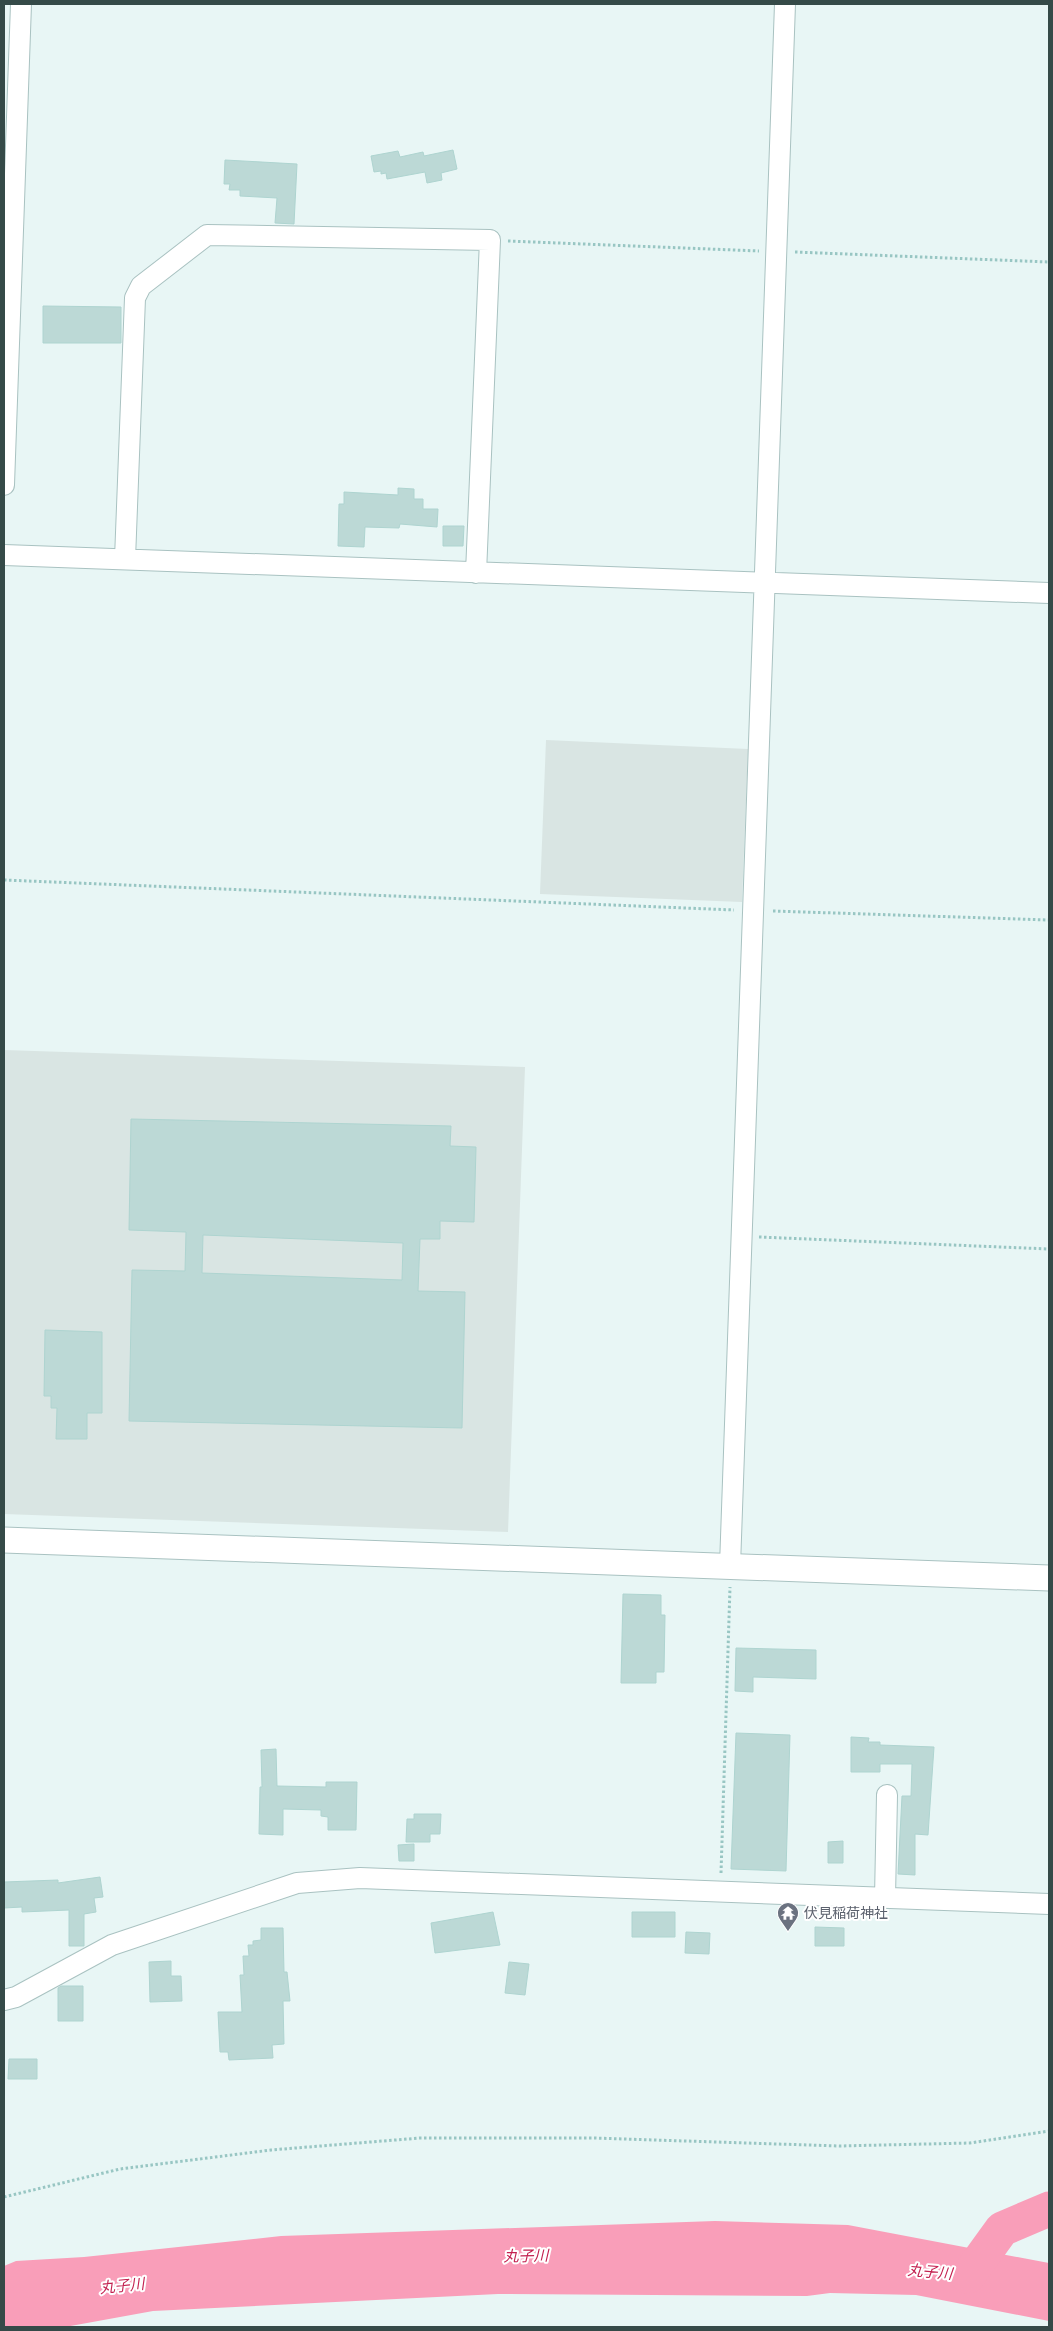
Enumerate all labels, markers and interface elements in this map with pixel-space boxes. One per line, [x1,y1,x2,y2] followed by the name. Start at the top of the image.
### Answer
[776,1901,800,1932] temple icon: 伏見稲荷神社
[804,1905,888,1922] place label: 伏見稲荷神社
[503,2247,551,2265] water label: 丸子川
[907,2261,955,2283] water label: 丸子川
[99,2274,147,2297] water label: 丸子川

